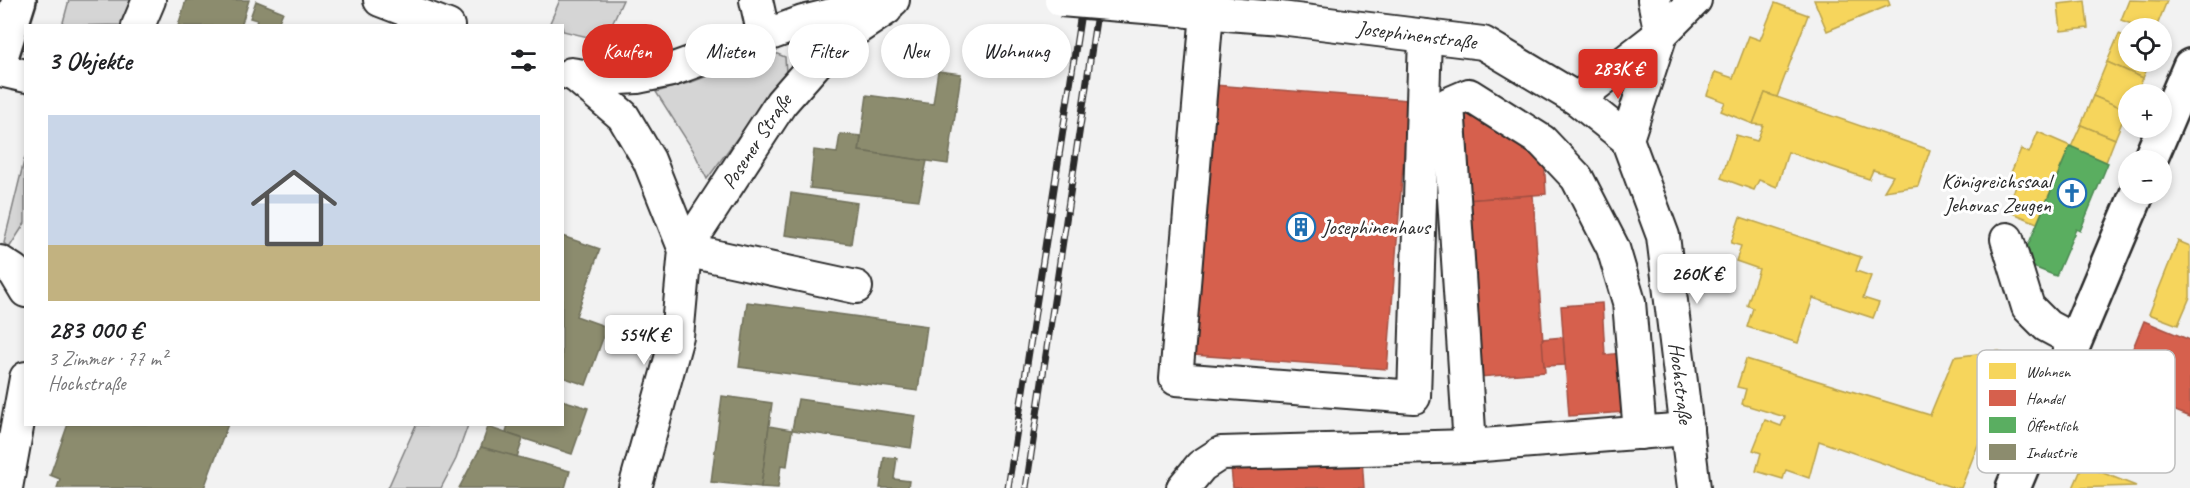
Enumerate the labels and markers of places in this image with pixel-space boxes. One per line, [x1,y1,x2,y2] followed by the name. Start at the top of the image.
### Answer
[1569,49,1667,100] pin: 283K €
[1942,168,2054,218] place label: Königreichssaal Jehovas Zeugen
[2056,177,2088,209] church icon: Königreichssaal Jehovas Zeugen
[1285,211,1317,243] building icon: Josephinenhaus
[1321,214,1431,240] place label: Josephinenhaus
[1648,254,1746,305] pin: 260K €
[595,315,693,366] pin: 554K €

